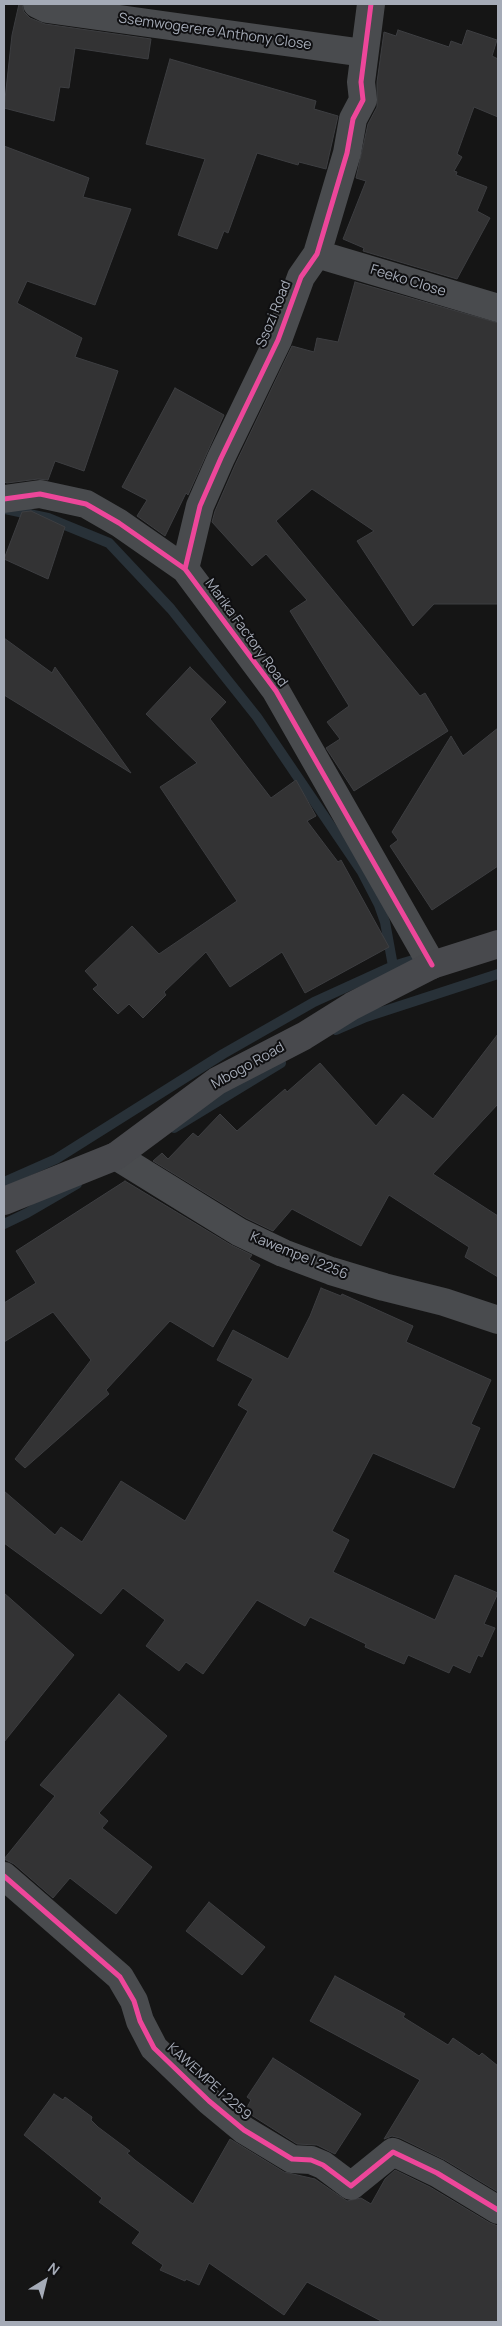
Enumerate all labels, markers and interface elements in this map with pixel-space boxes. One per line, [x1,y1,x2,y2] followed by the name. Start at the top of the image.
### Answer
[117,10,313,54] street label: Ssemwogerere Anthony Close
[368,262,448,300] street label: Feeko Close
[253,278,295,350] street label: Ssozi Road
[201,576,291,690] street label: Marika Factory Road
[209,1039,287,1093] street label: Mbogo Road
[248,1229,350,1283] street label: Kawempe I 2256
[164,2040,254,2124] street label: KAWEMPE I 2259
[20,2256,70,2306] north arrow
[44,2258,64,2279] text: N

